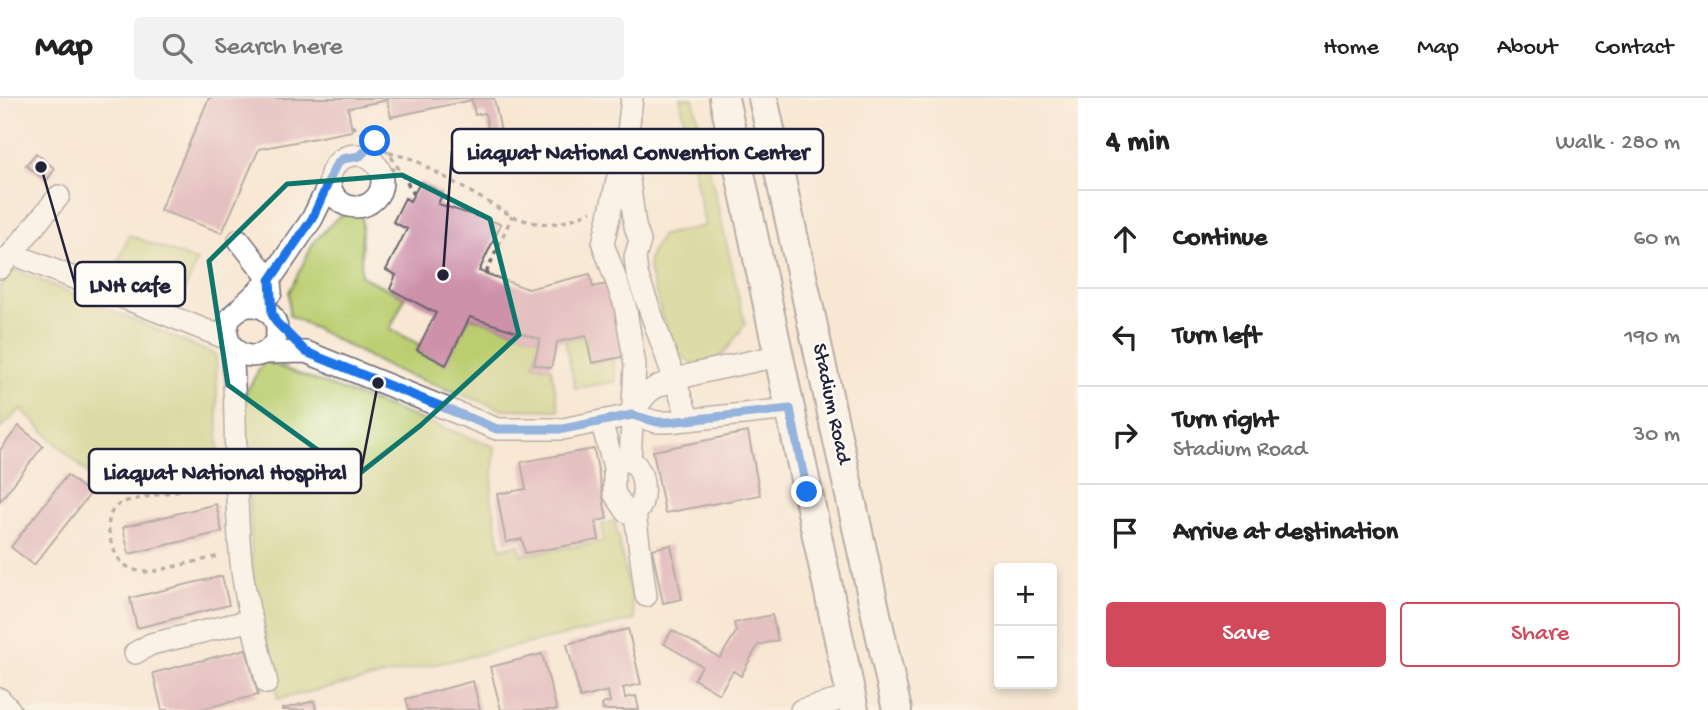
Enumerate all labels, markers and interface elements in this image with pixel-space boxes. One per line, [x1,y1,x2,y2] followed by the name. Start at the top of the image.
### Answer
[134,17,624,80] search box
[35,29,92,67] text: Map
[158,29,196,67] icon: search
[214,33,343,64] text: Search here
[1323,34,1379,63] text: Home
[1417,34,1459,63] text: Map
[1497,34,1557,63] text: About
[1595,34,1673,63] text: Contact
[359,125,390,156] route start
[1106,126,1169,161] text: 4 min
[452,129,823,173] callout: Liaquat National Convention Center
[1556,130,1680,157] text: Walk · 280 m
[467,141,812,168] text: Liaquat National Convention Center
[1106,220,1144,258] icon: ahead
[1173,224,1267,255] text: Continue
[1634,226,1680,253] text: 60 m
[75,262,185,306] callout: LNH cafe
[89,274,172,301] text: LNH cafe
[1106,318,1144,356] icon: left
[1173,322,1261,353] text: Turn left
[1624,324,1680,351] text: 190 m
[805,342,855,468] street label: Stadium Road
[1173,406,1277,437] text: Turn right
[1106,416,1144,454] icon: right
[1633,422,1680,449] text: 30 m
[1173,437,1307,464] text: Stadium Road
[89,449,361,493] callout: Liaquat National Hospital
[103,461,347,488] text: Liaquat National Hospital
[791,476,822,507] route end
[1106,514,1144,552] icon: arrive
[1173,518,1398,549] text: Arrive at destination
[994,563,1057,689] map controls
[994,563,1057,626] button: +
[1106,602,1386,667] button: Save
[1400,602,1680,667] button: Share
[994,626,1057,689] button: −

